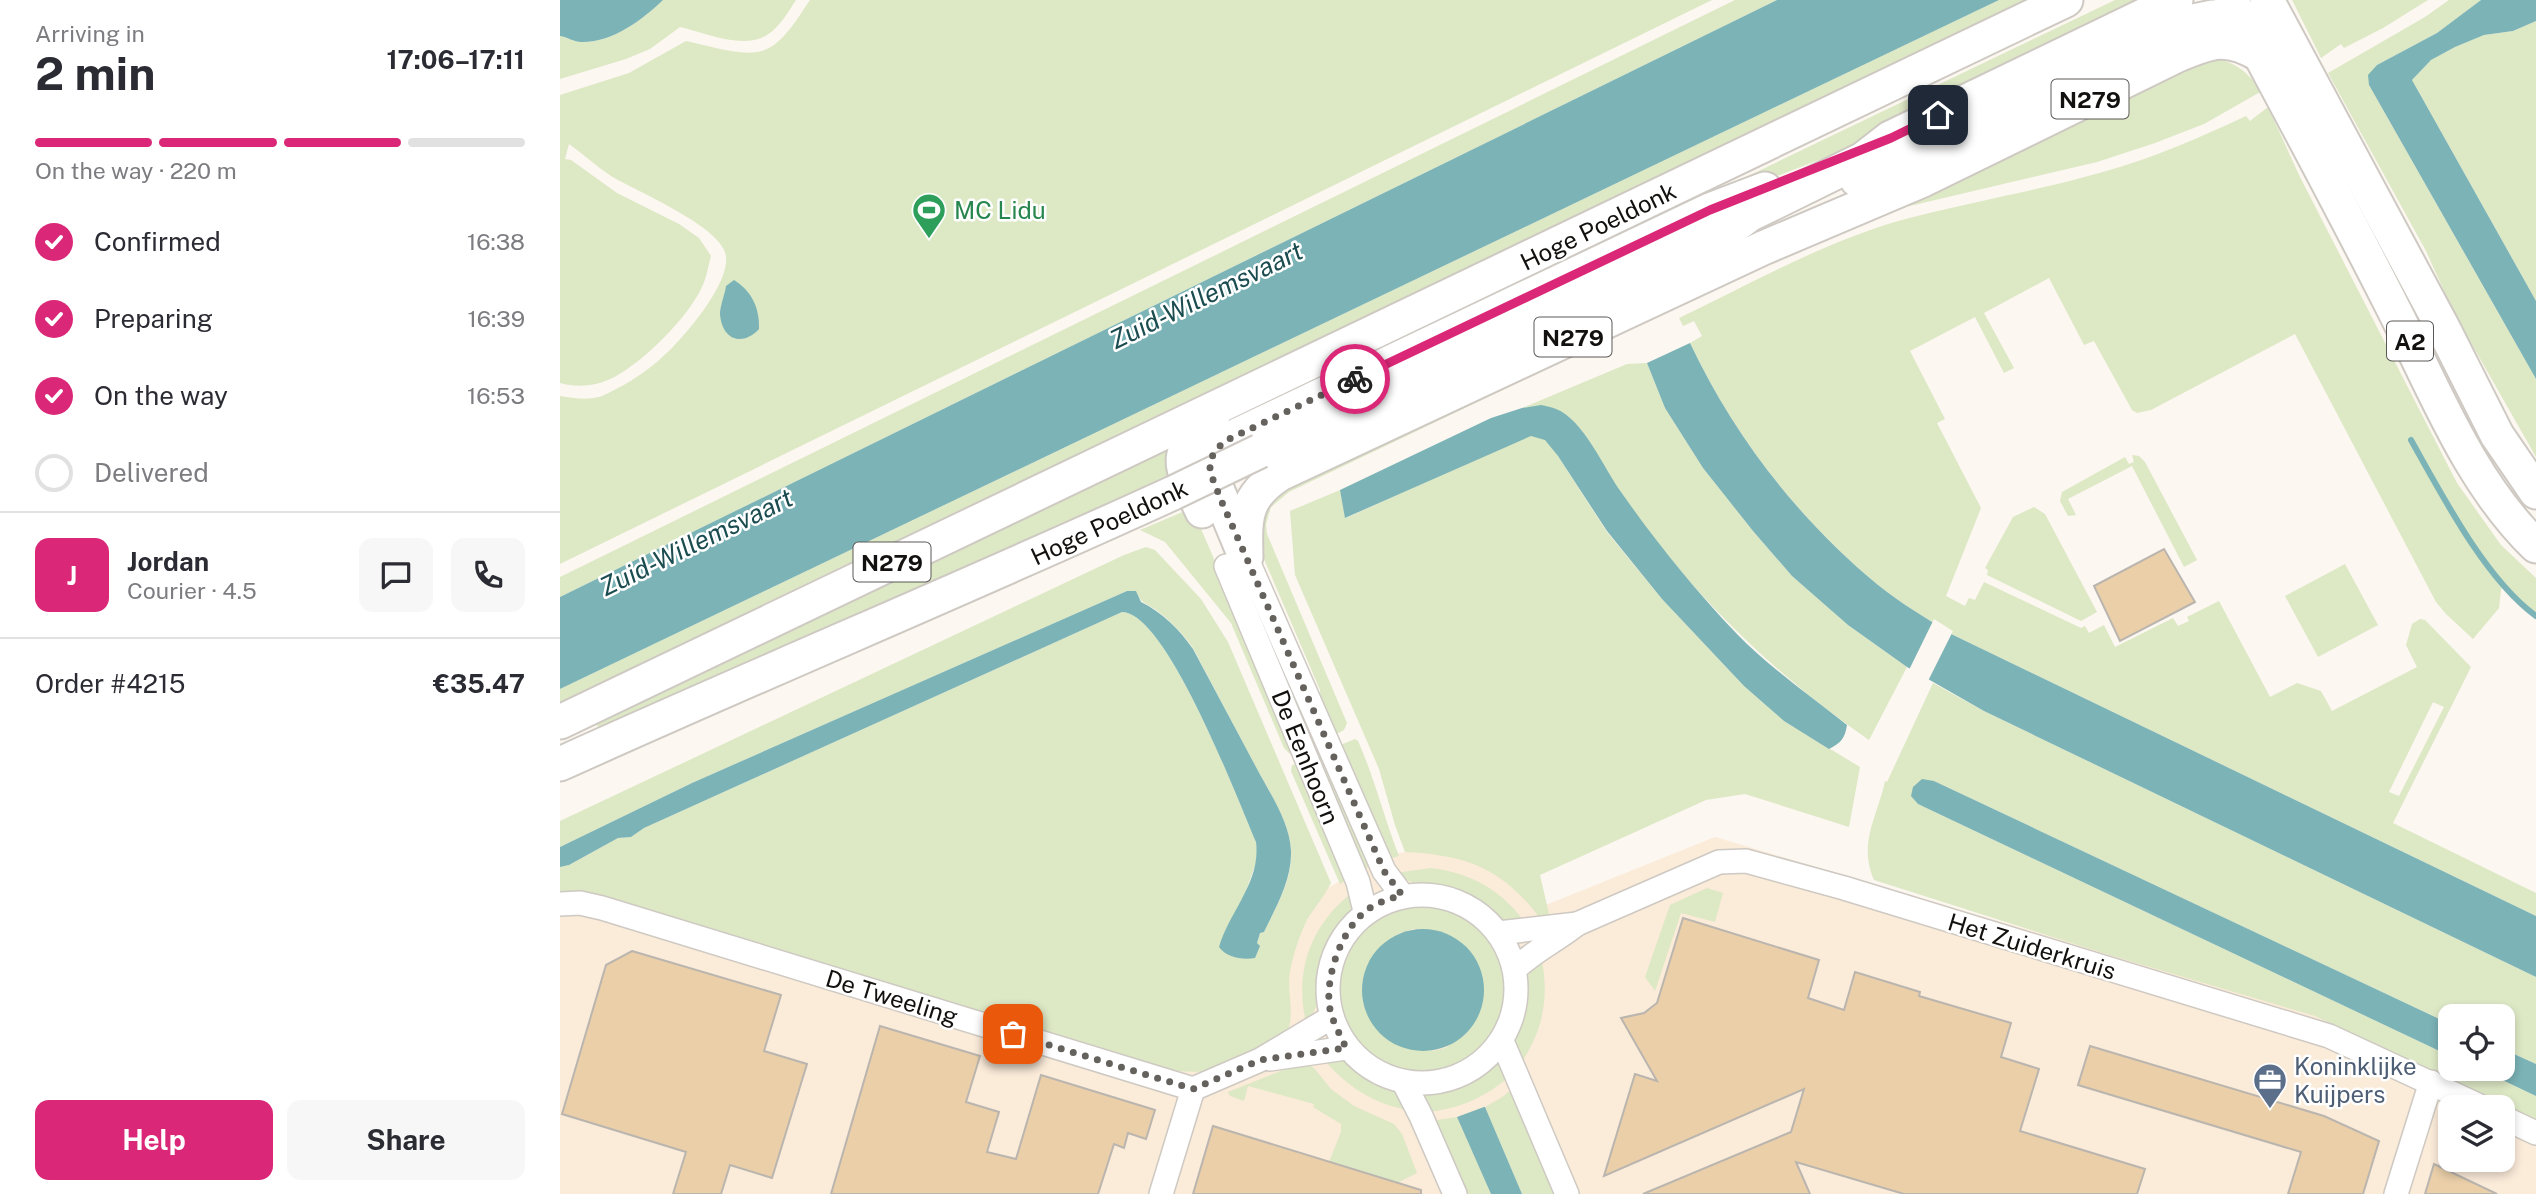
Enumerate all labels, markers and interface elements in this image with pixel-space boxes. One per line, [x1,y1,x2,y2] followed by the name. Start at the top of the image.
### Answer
[35,20,145,47] text: Arriving in
[386,44,525,75] text: 17:06–17:11
[35,46,155,100] text: 2 min
[2052,80,2128,118] road number: N279
[1908,85,1968,145] pin
[1919,96,1957,134] icon: home
[35,157,237,184] text: On the way · 220 m
[1516,176,1680,276] street label: Hoge Poeldonk
[910,191,948,240] sports icon: MC Lidu
[954,196,1046,224] place label: MC Lidu
[35,223,73,261] icon: check
[94,226,221,257] text: Confirmed
[467,228,525,255] text: 16:38
[1104,235,1308,355] water label: Zuid-Willemsvaart
[35,300,73,338] icon: check
[94,303,213,334] text: Preparing
[467,305,525,332] text: 16:39
[1534,318,1612,356] road number: N279
[2387,322,2433,360] road number: A2
[1320,344,1390,414] courier
[1336,360,1374,398] icon: bike
[35,377,73,415] icon: check
[94,380,228,411] text: On the way
[467,382,525,409] text: 16:53
[94,457,209,488] text: Delivered
[1026,473,1192,571] street label: Hoge Poeldonk
[594,482,798,602] water label: Zuid-Willemsvaart
[359,538,433,612] button: chat
[451,538,525,612] button: phone
[854,542,930,582] road number: N279
[127,546,209,577] text: Jordan
[67,560,77,591] text: J
[127,577,257,604] text: Courier · 4.5
[35,668,185,699] text: Order #4215
[433,668,525,699] text: €35.47
[1266,686,1346,828] street label: De Eenhoorn
[1945,907,2119,985] street label: Het Zuiderkruis
[822,964,962,1030] street label: De Tweeling
[983,1004,1043,1064] pin
[2438,1004,2515,1172] map controls
[2438,1004,2515,1081] button: locate
[994,1015,1032,1053] icon: bag
[2294,1052,2417,1108] place label: Koninklijke Kuijpers
[2251,1061,2289,1110] office icon: Koninklijke Kuijpers
[2438,1095,2515,1172] button: layers
[35,1100,273,1180] button: Help
[287,1100,525,1180] button: Share

